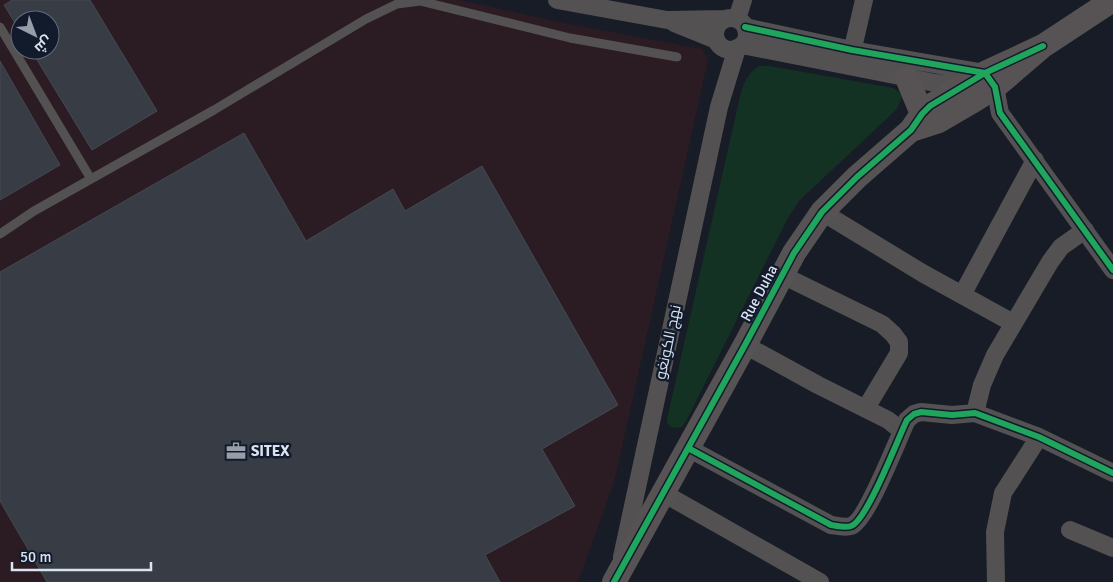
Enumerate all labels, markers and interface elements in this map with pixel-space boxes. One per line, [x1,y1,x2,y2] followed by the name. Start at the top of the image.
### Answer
[10,10,60,60] north arrow
[31,32,56,57] text: ش
[737,262,781,324] street label: Rue Duha
[651,303,687,381] street label: نهج الكونغو
[225,440,247,462] office icon: SITEX
[251,442,290,460] place label: SITEX
[12,540,151,572] scale bar
[20,548,51,566] text: 50 m

